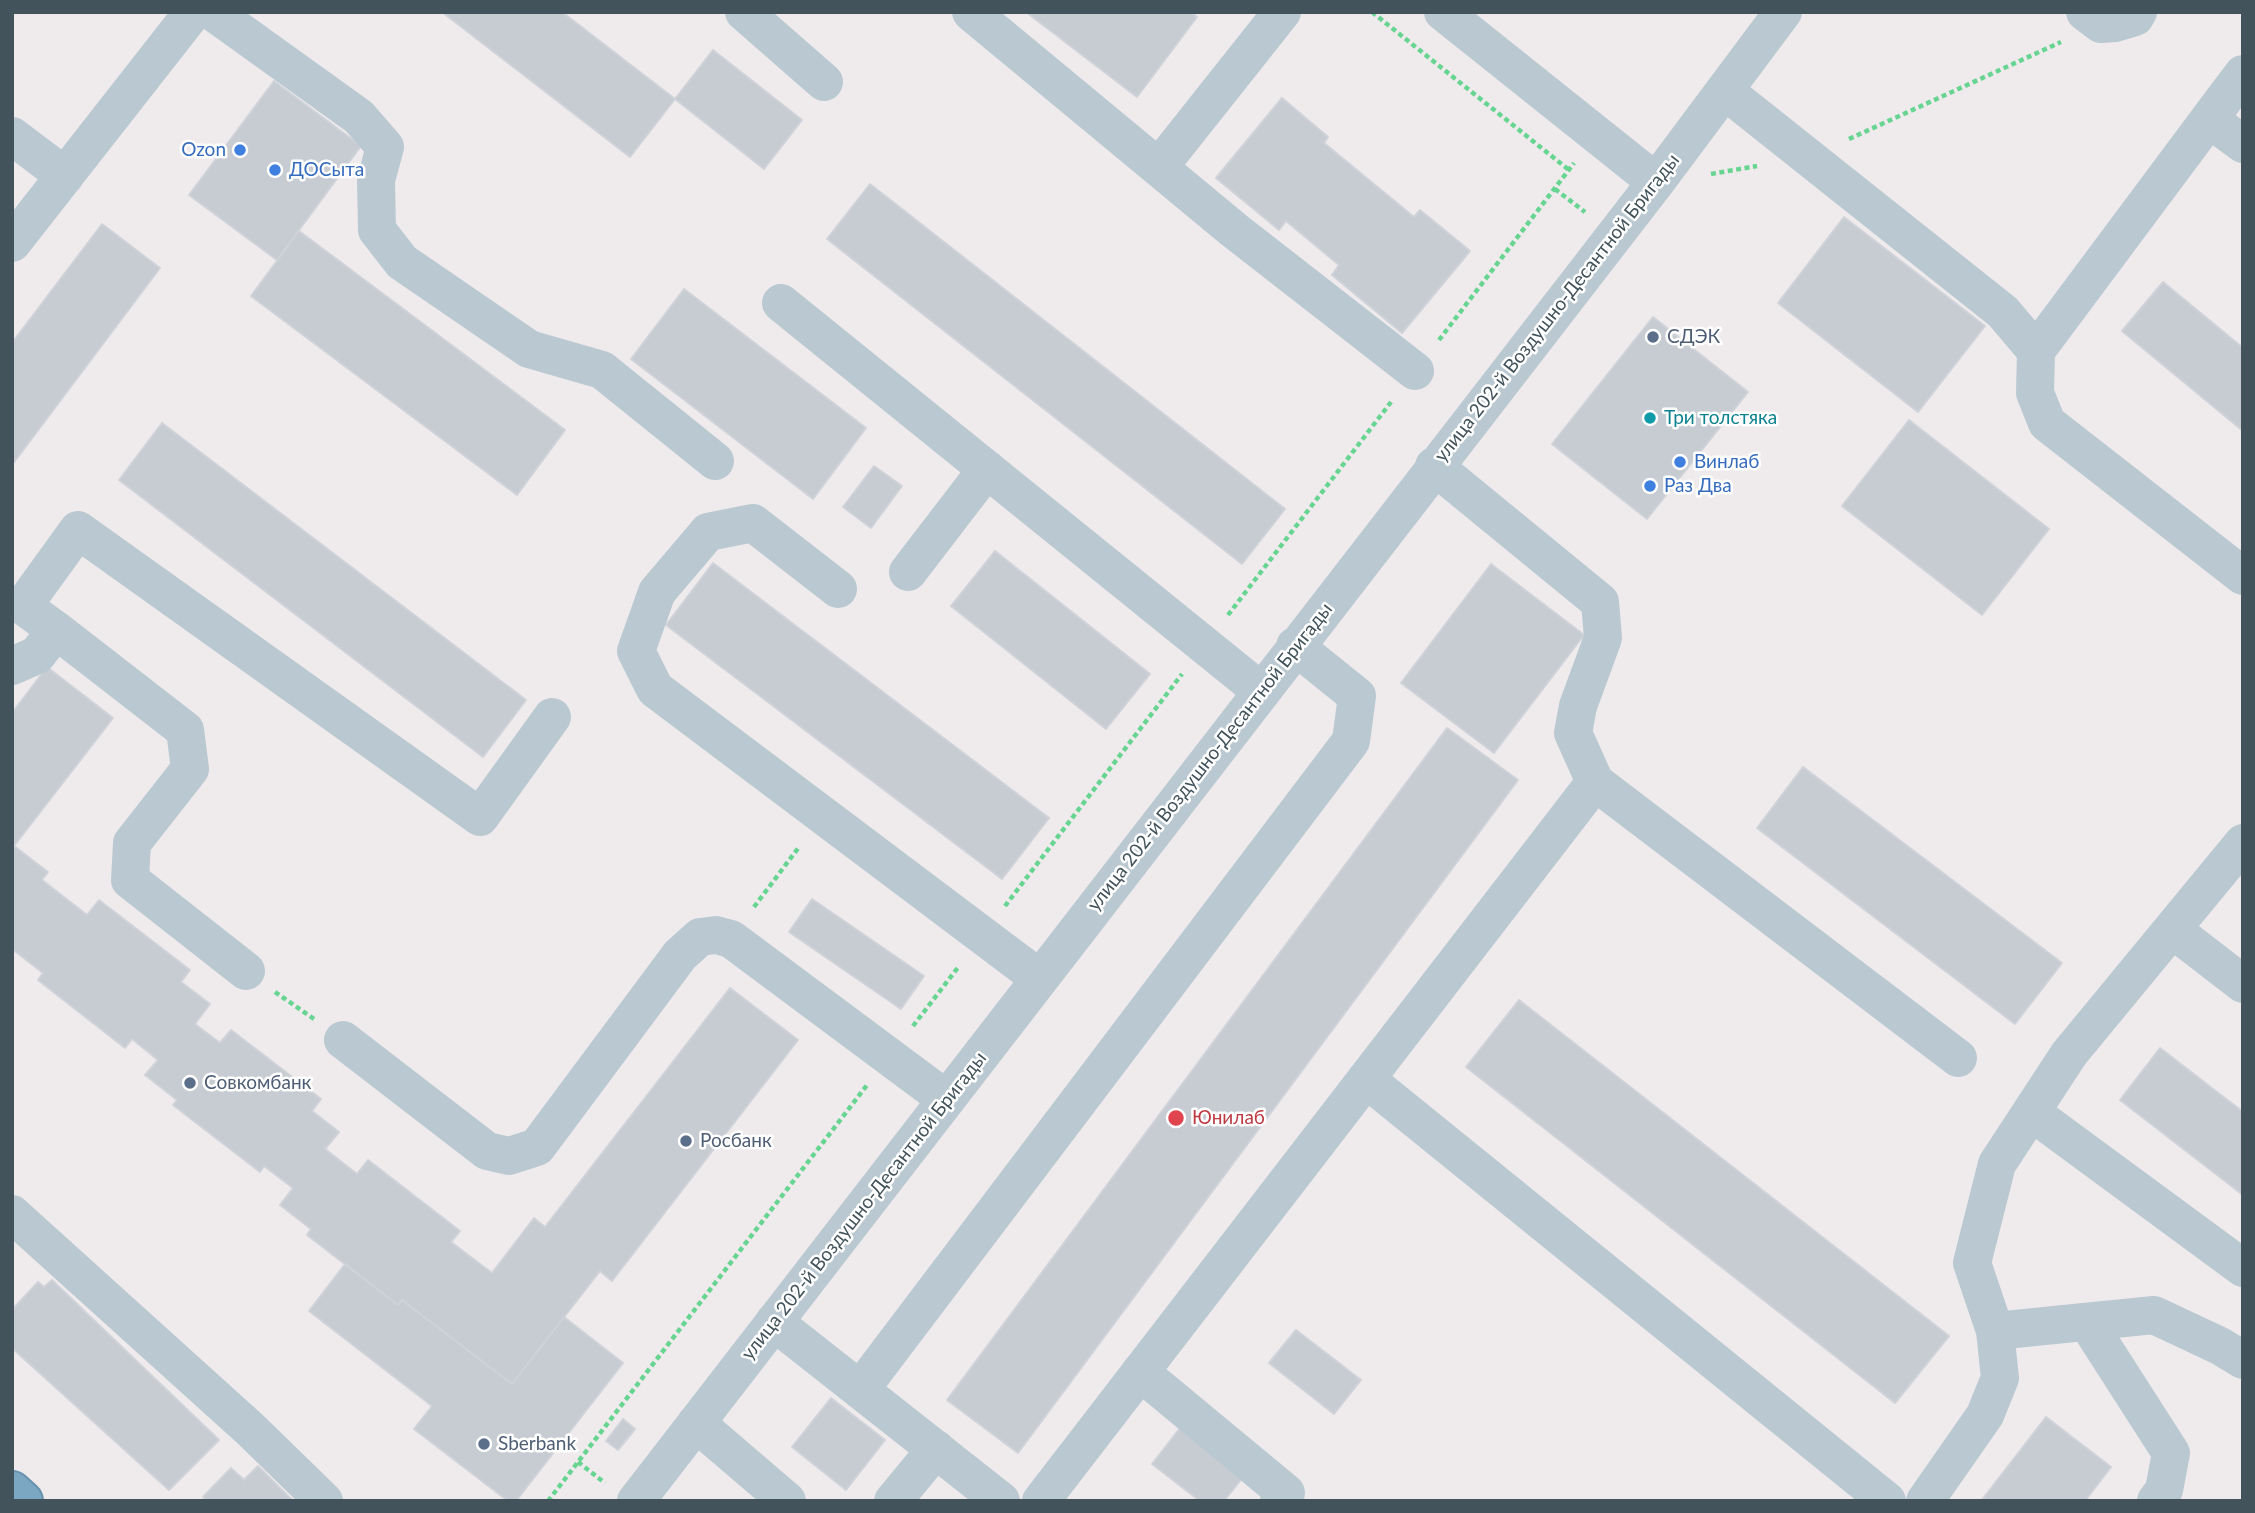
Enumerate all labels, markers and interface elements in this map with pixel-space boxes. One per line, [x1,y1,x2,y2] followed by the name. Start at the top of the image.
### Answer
[181,139,226,161] place label: Ozon
[232,142,248,158] marker: Ozon
[1430,149,1684,467] street label: улица 202-й Воздушно-Десантной Бригады
[289,159,364,181] place label: ДОСыта
[267,162,283,178] marker: ДОСыта
[1667,326,1720,348] place label: СДЭК
[1645,329,1661,345] marker: СДЭК
[1664,407,1777,429] place label: Три толстяка
[1642,410,1658,426] marker: Три толстяка
[1694,451,1759,473] place label: Винлаб
[1672,454,1688,470] marker: Винлаб
[1664,475,1732,497] place label: Раз Два
[1642,478,1658,494] marker: Раз Два
[1083,598,1337,916] street label: улица 202-й Воздушно-Десантной Бригады
[737,1047,991,1365] street label: улица 202-й Воздушно-Десантной Бригады
[204,1072,311,1094] place label: Совкомбанк
[182,1075,198,1091] marker: Совкомбанк
[1192,1107,1265,1129] place label: Юнилаб
[1166,1108,1186,1128] marker: Юнилаб
[700,1130,772,1152] place label: Росбанк
[678,1133,694,1149] marker: Росбанк
[498,1433,576,1455] place label: Sberbank
[476,1436,492,1452] marker: Sberbank

